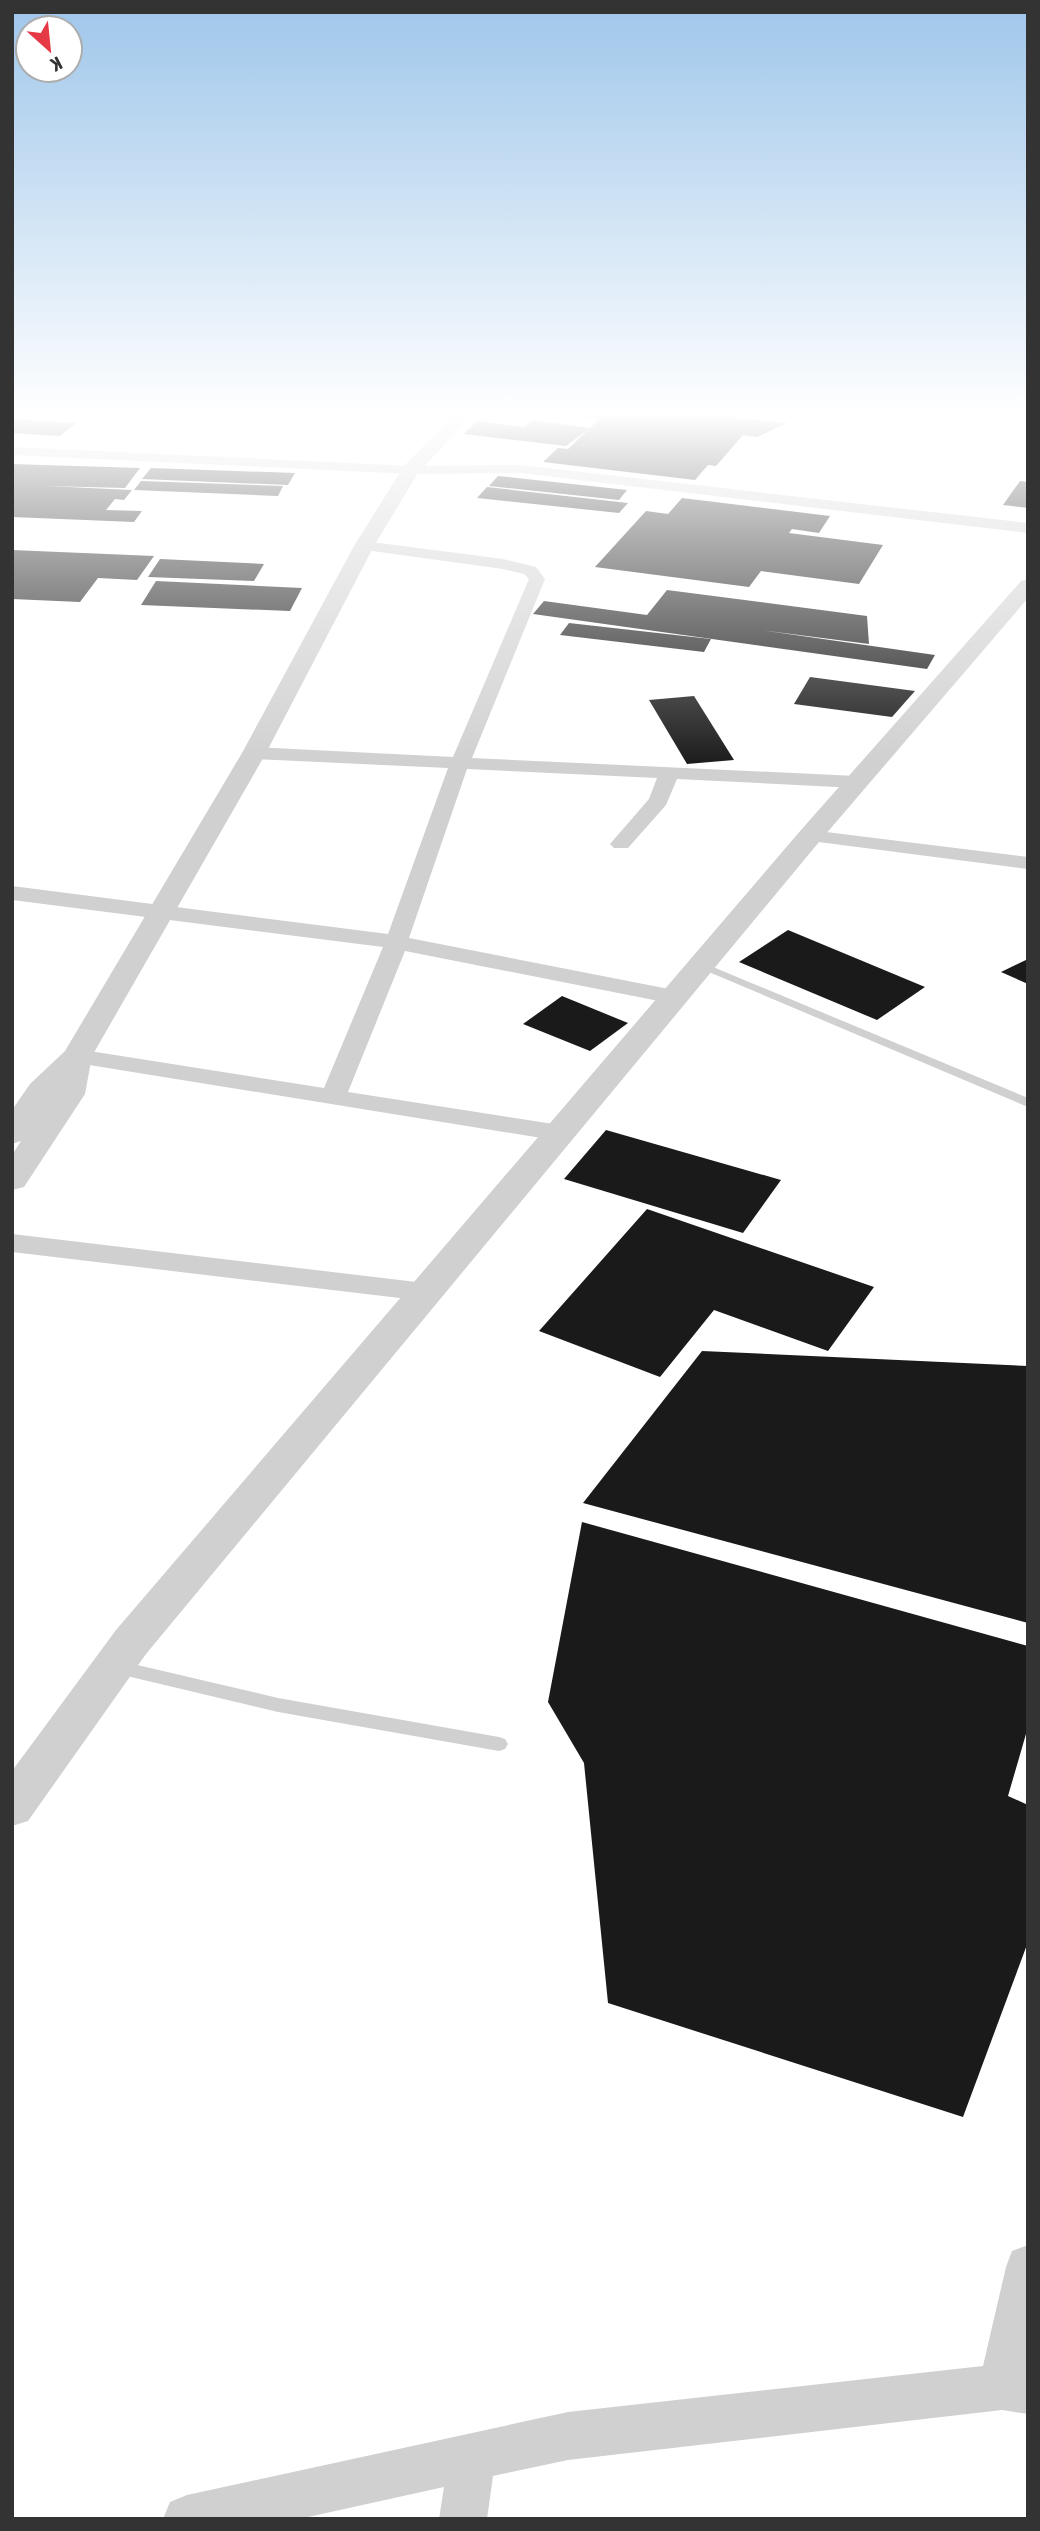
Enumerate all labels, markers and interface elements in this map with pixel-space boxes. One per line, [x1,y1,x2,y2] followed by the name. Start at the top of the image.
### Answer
[14,14,84,84] north arrow
[47,52,66,76] text: K

